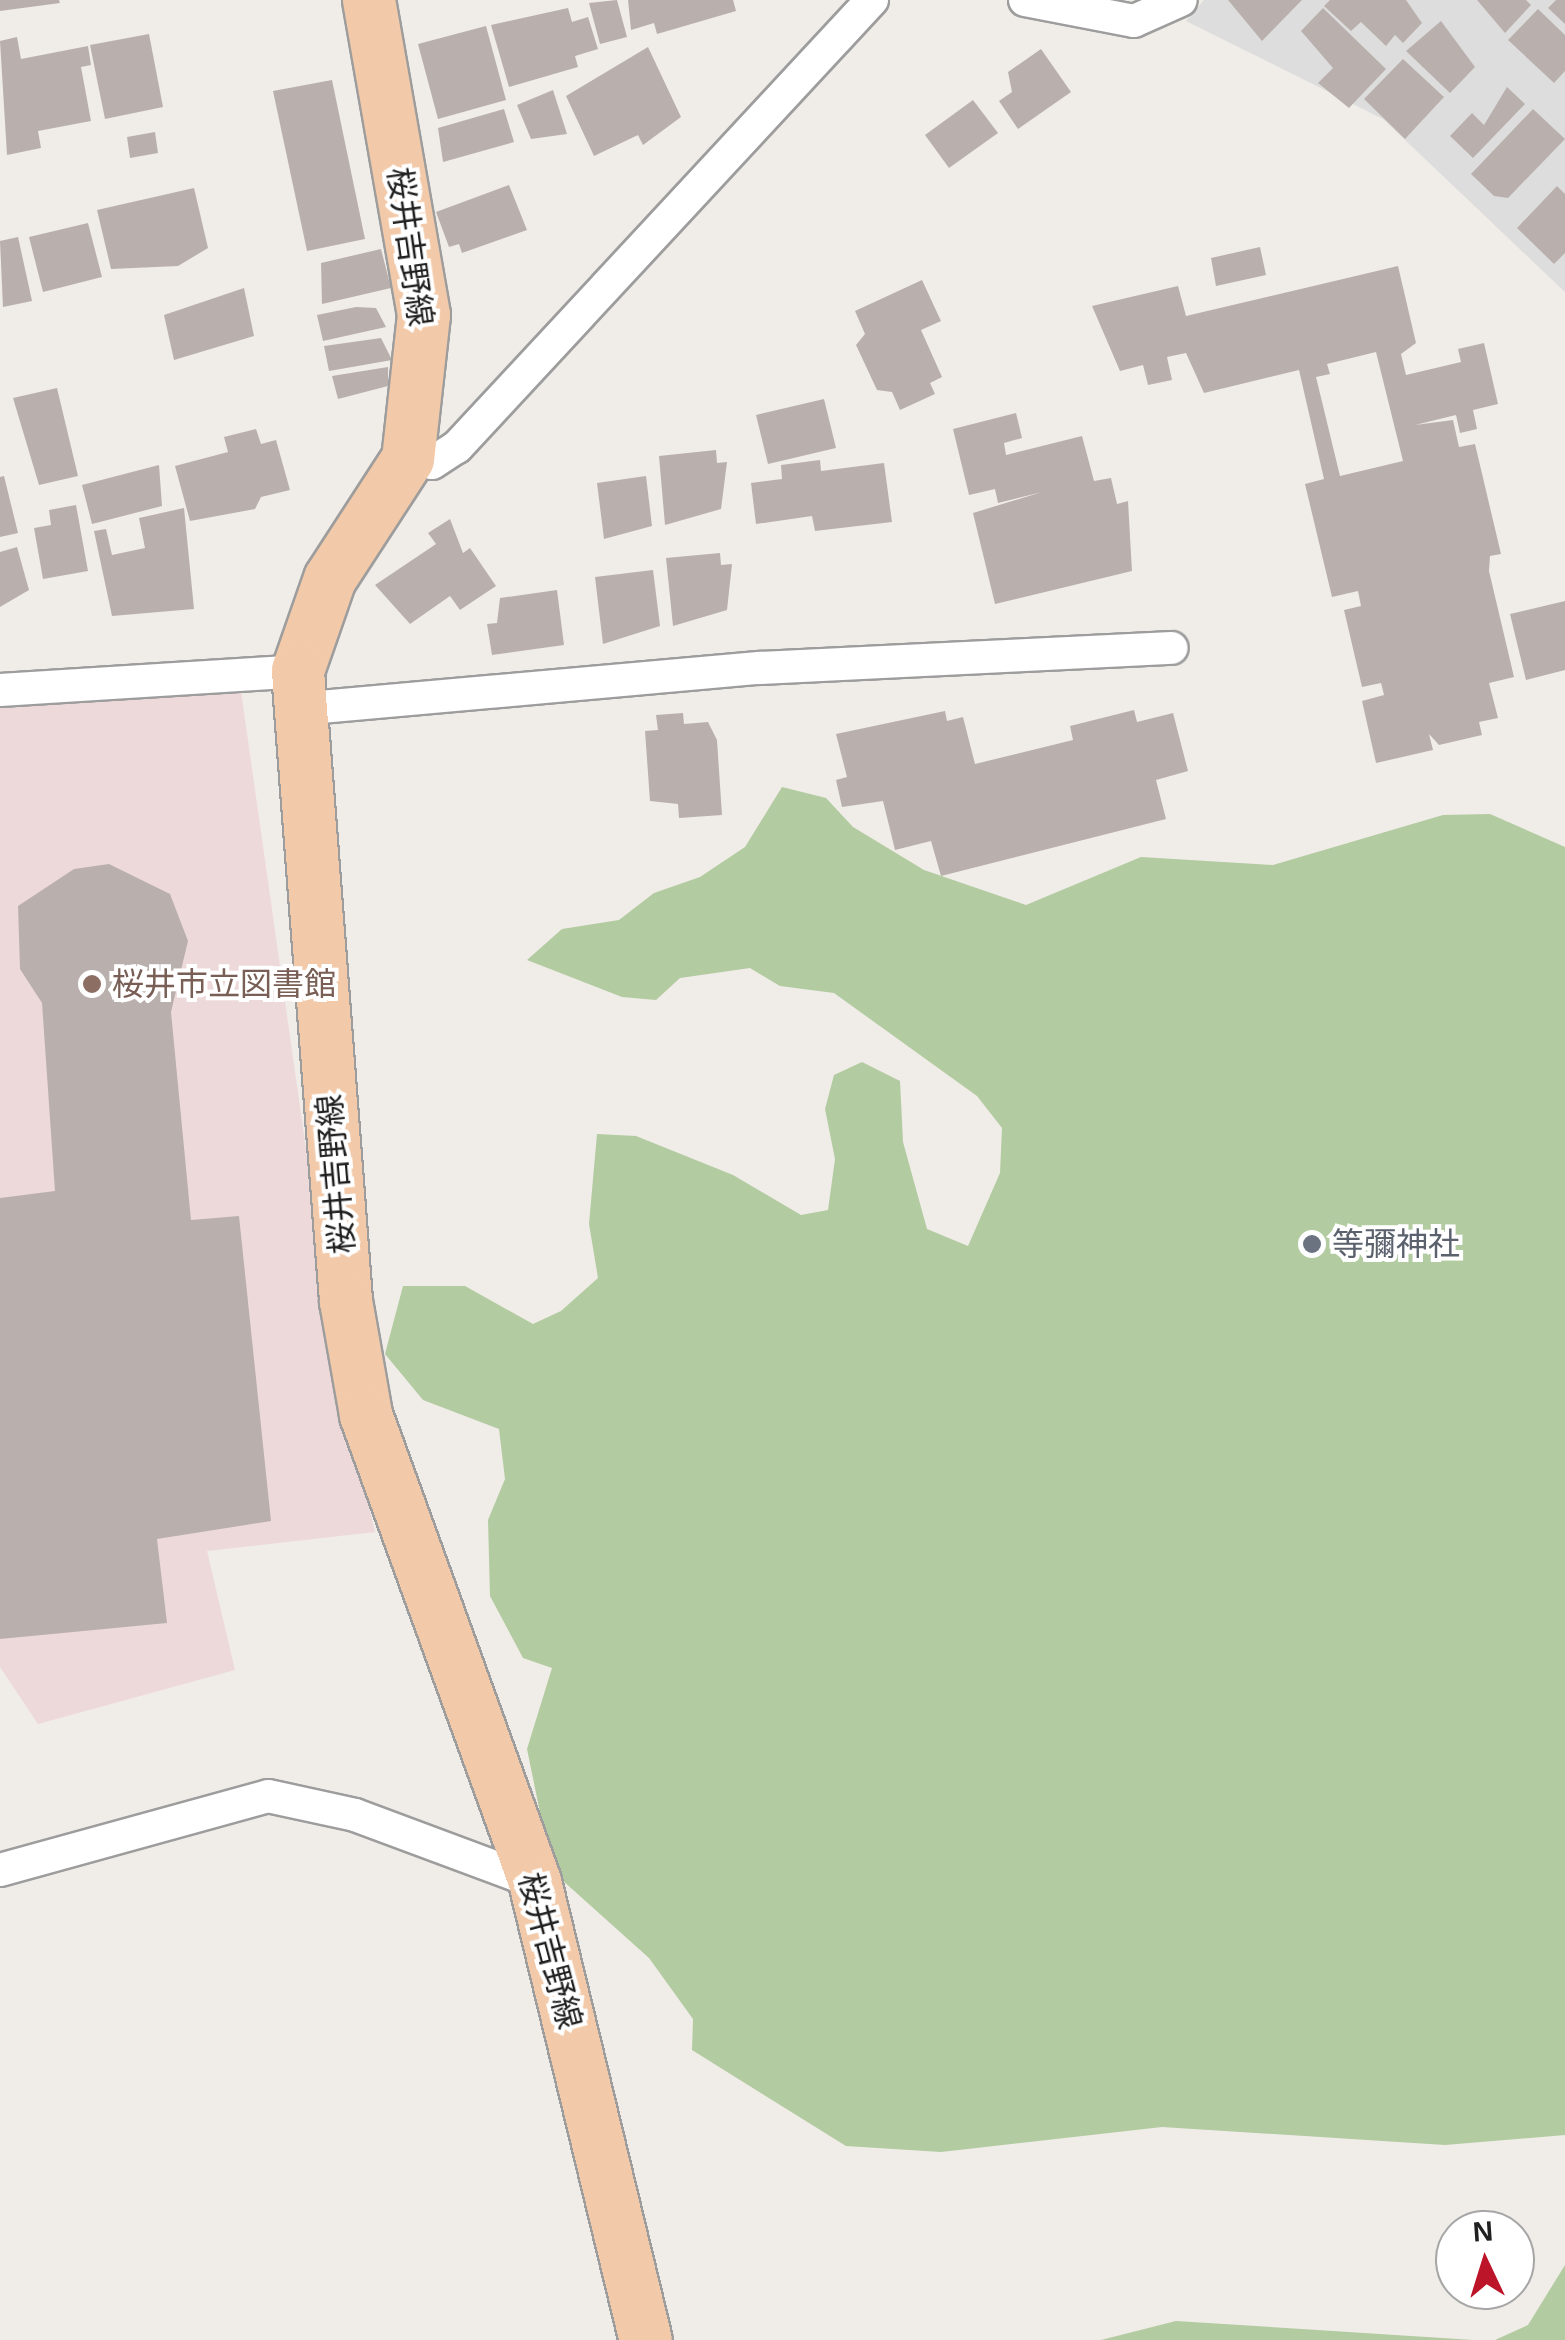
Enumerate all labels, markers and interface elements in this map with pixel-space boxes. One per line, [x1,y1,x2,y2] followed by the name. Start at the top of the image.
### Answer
[380,165,440,329] street label: 桜井吉野線
[112,965,336,1003] place label: 桜井市立図書館
[81,973,103,995] marker: 桜井市立図書館
[310,1093,362,1255] street label: 桜井吉野線
[1332,1225,1460,1263] place label: 等彌神社
[1301,1233,1323,1255] marker: 等彌神社
[511,1869,589,2033] street label: 桜井吉野線
[1435,2210,1535,2310] north arrow
[1472,2215,1494,2248] text: N

